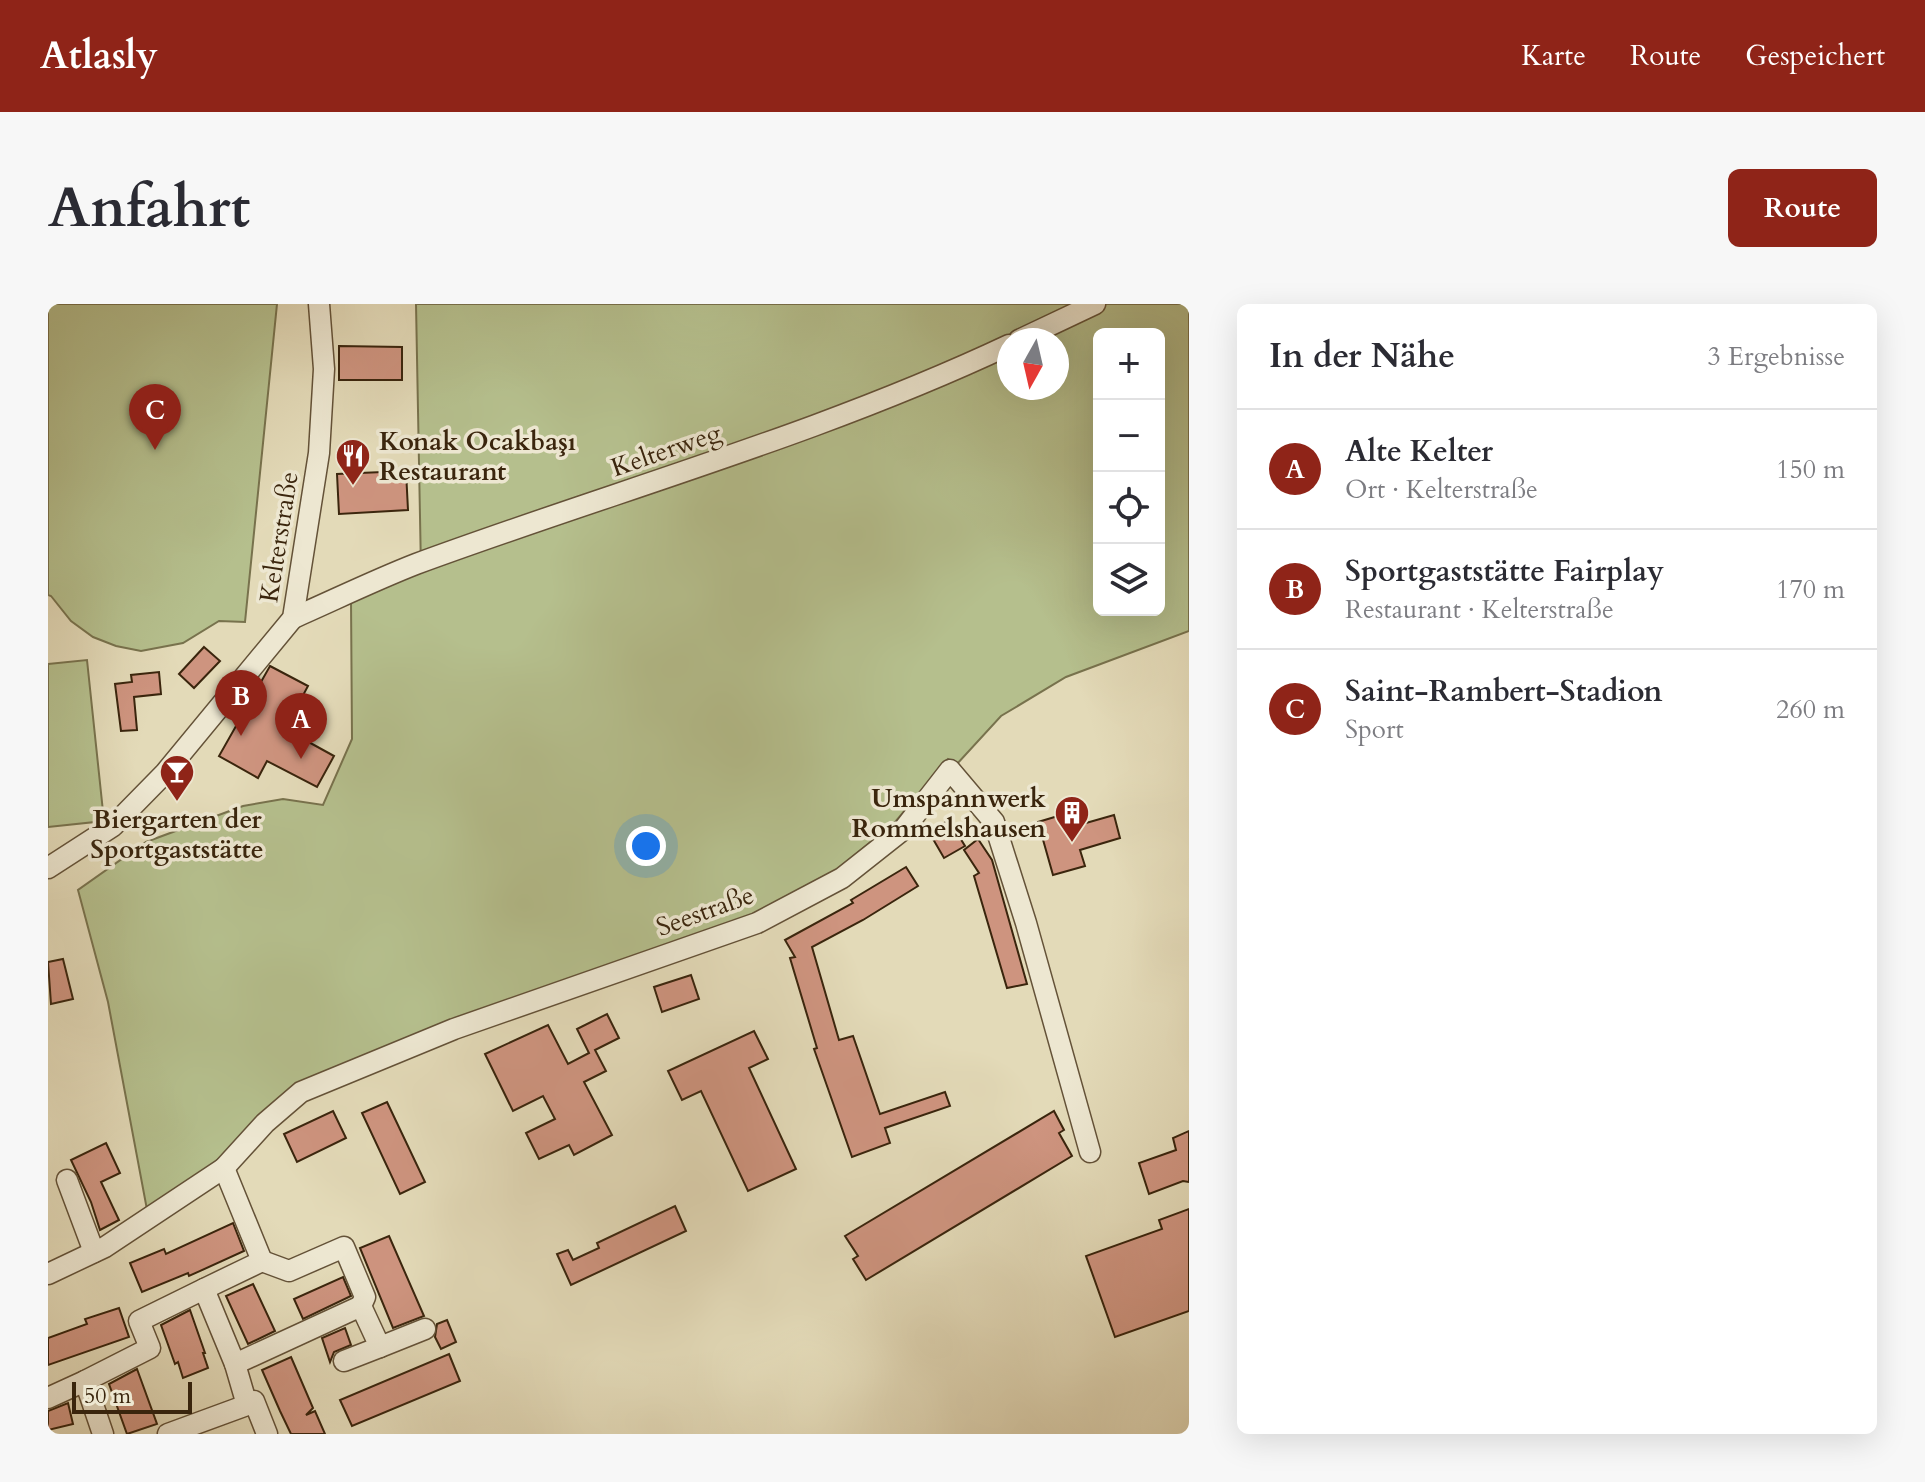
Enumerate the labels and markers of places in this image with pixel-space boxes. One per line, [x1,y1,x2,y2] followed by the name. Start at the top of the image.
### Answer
[129,384,181,450] pin: C
[379,424,576,489] place label: Konak Ocakbaşı Restaurant
[334,437,372,487] restaurant icon: Konak Ocakbaşı Restaurant
[215,670,267,736] pin: B
[275,693,327,759] pin: A
[158,753,196,803] bar icon: Biergarten der Sportgaststätte
[852,781,1047,846] place label: Umspannwerk Rommelshausen
[1053,794,1091,844] building icon: Umspannwerk Rommelshausen
[90,802,264,867] place label: Biergarten der Sportgaststätte

